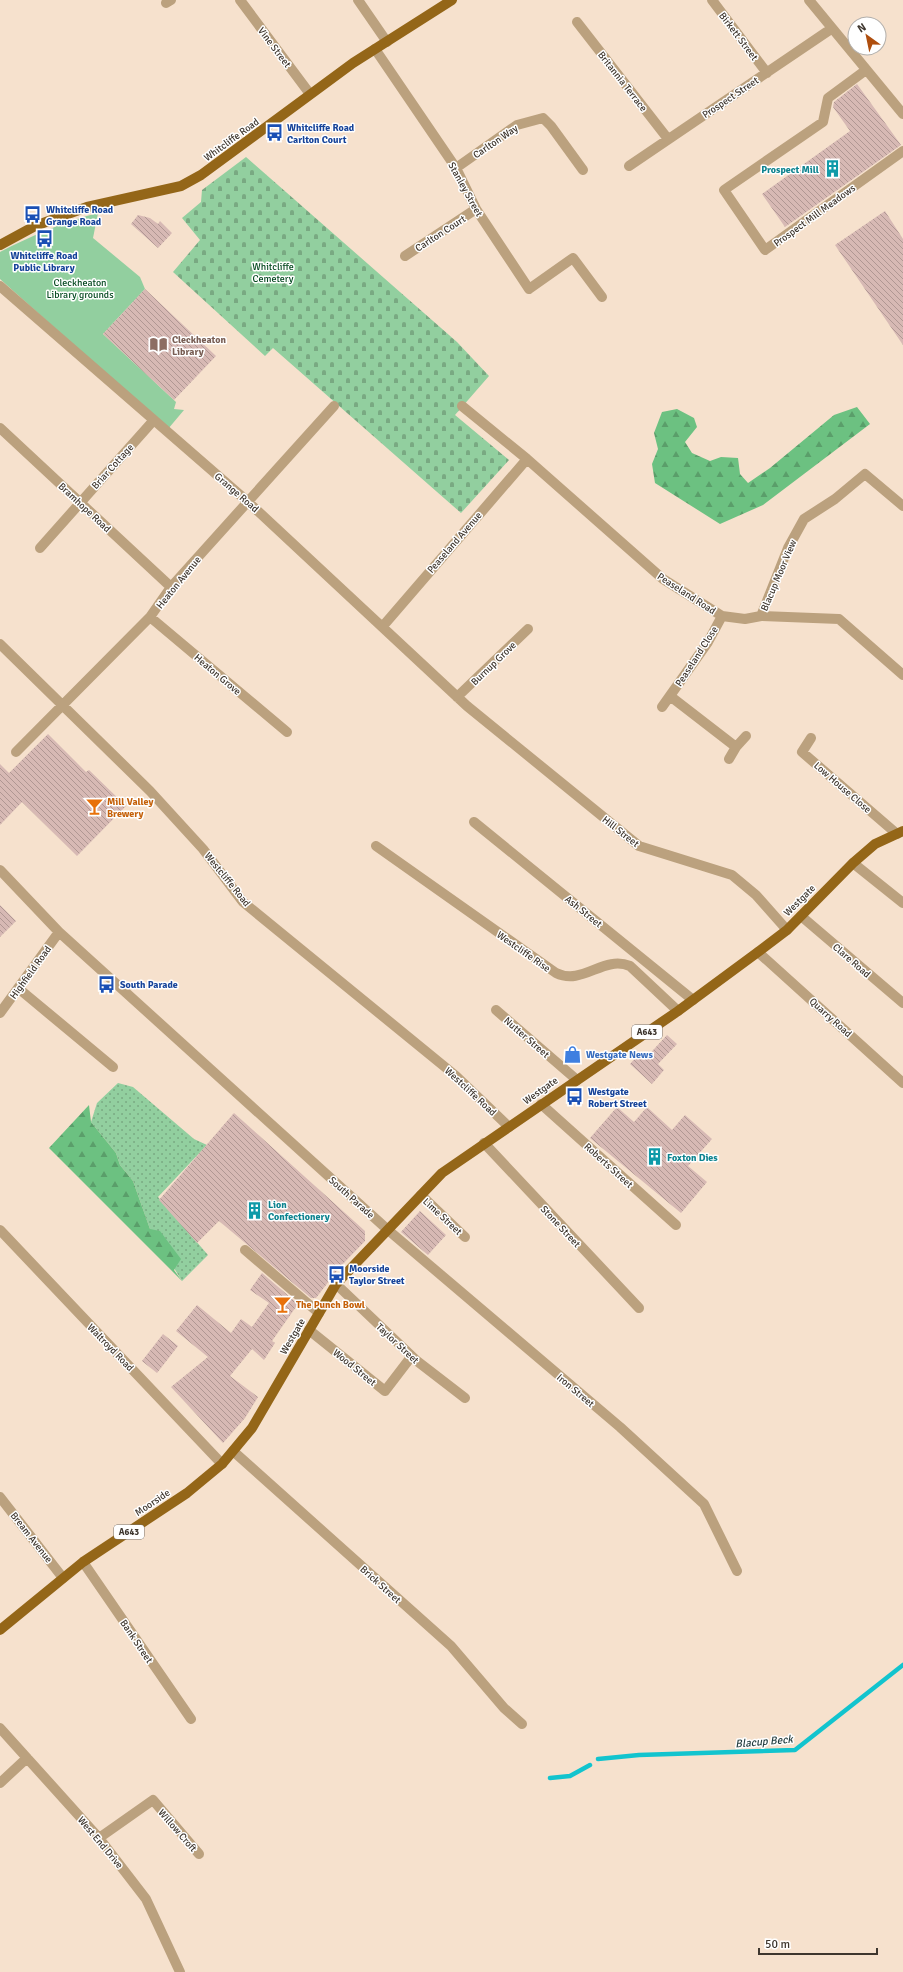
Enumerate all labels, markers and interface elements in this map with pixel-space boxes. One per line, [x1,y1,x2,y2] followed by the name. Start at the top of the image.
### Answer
[716,10,761,64] street label: Birkett Street
[847,16,887,56] north arrow
[855,20,869,36] text: N
[255,25,293,70] street label: Vine Street
[595,49,649,114] street label: Britannia Terrace
[700,74,761,121] street label: Prospect Street
[202,116,261,164] street label: Whitcliffe Road
[287,122,355,146] place label: Whitcliffe Road Carlton Court
[471,122,521,161] street label: Carlton Way
[264,123,284,143] bus stop icon: Whitcliffe Road Carlton Court
[822,159,842,179] building icon: Prospect Mill
[445,160,485,219] street label: Stanley Street
[761,164,819,176] place label: Prospect Mill
[771,182,858,250] street label: Prospect Mill Meadows
[46,204,114,228] place label: Whitcliffe Road Grange Road
[23,205,43,225] bus stop icon: Whitcliffe Road Grange Road
[413,213,468,255] street label: Carlton Court
[34,228,54,248] bus stop icon: Whitcliffe Road Public Library
[10,250,78,274] place label: Whitcliffe Road Public Library
[252,261,294,285] park label: Whitcliffe Cemetery
[46,277,114,301] park label: Cleckheaton Library grounds
[172,334,226,358] place label: Cleckheaton Library
[149,335,169,355] library icon: Cleckheaton Library
[89,442,136,492] street label: Briar Cottage
[212,470,261,515] street label: Grange Road
[56,480,113,535] street label: Bramhope Road
[425,510,485,576] street label: Peaseland Avenue
[758,537,800,613] street label: Blacup Moor View
[154,554,204,611] street label: Heaton Avenue
[655,570,718,617] street label: Peaseland Road
[673,624,721,689] street label: Peaseland Close
[469,639,519,688] street label: Burnup Grove
[192,652,243,698] street label: Heaton Grove
[811,760,873,816] street label: Low House Close
[107,796,153,820] place label: Mill Valley Brewery
[84,797,104,817] bar icon: Mill Valley Brewery
[600,814,642,850] street label: Hill Street
[202,850,253,909] street label: Westcliffe Road
[781,882,818,919] street label: Westgate
[562,893,605,931] street label: Ash Street
[494,929,553,975] street label: Westcliffe Rise
[830,941,873,980] street label: Clare Road
[8,944,54,1002] street label: Highfield Road
[97,974,117,994] bus stop icon: South Parade
[120,979,178,991] place label: South Parade
[807,996,854,1040] street label: Quarry Road
[501,1015,552,1061] street label: Nutter Street
[632,1025,662,1039] road number: A643
[563,1044,583,1064] shop icon: Westgate News
[586,1049,653,1061] place label: Westgate News
[442,1065,499,1119] street label: Westcliffe Road
[521,1075,560,1107] street label: Westgate
[588,1086,647,1110] place label: Westgate Robert Street
[565,1087,585,1107] bus stop icon: Westgate Robert Street
[582,1141,636,1191] street label: Roberts Street
[644,1147,664,1167] building icon: Foxton Dies
[667,1152,718,1164] place label: Foxton Dies
[326,1174,376,1221] street label: South Parade
[420,1196,465,1238] street label: Lime Street
[268,1199,330,1223] place label: Lion Confectionery
[245,1200,265,1220] building icon: Lion Confectionery
[538,1203,583,1250] street label: Stone Street
[349,1263,405,1287] place label: Moorside Taylor Street
[326,1264,346,1284] bus stop icon: Moorside Taylor Street
[273,1294,293,1314] bar icon: The Punch Bowl
[296,1299,365,1311] place label: The Punch Bowl
[278,1316,308,1357] street label: Westgate
[85,1321,136,1374] street label: Waltroyd Road
[374,1321,421,1367] street label: Taylor Street
[330,1347,379,1389] street label: Wood Street
[554,1372,597,1410] street label: Iron Street
[133,1487,172,1519] street label: Moorside
[8,1510,55,1565] street label: Bream Avenue
[114,1525,144,1539] road number: A643
[358,1563,403,1606] street label: Brick Street
[117,1618,155,1666] street label: Bank Street
[735,1732,795,1750] water label: Blacup Beck
[155,1807,199,1855] street label: Willow Croft
[75,1814,125,1871] street label: West End Drive
[759,1930,877,1956] scale bar
[765,1937,790,1952] text: 50 m

